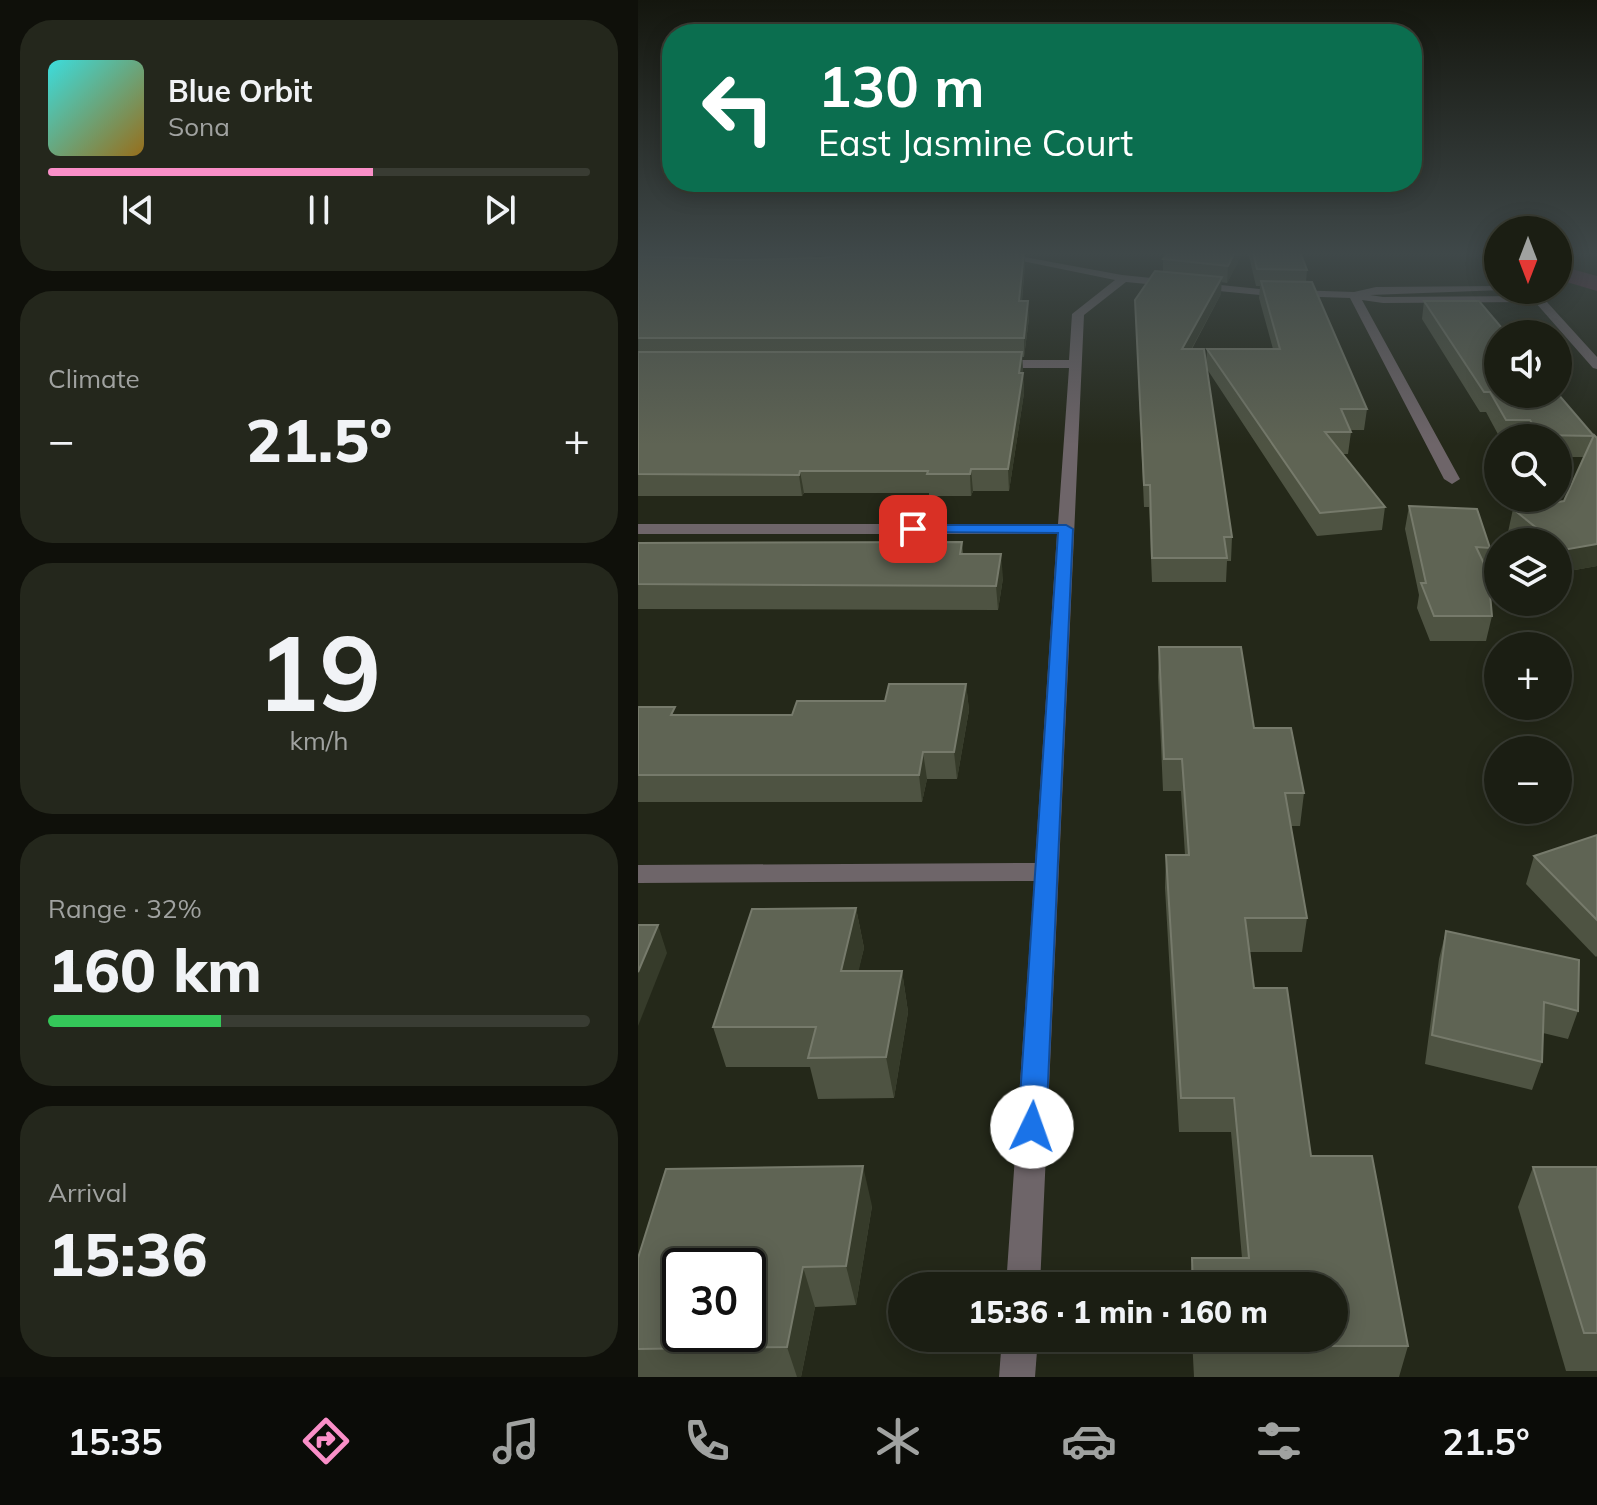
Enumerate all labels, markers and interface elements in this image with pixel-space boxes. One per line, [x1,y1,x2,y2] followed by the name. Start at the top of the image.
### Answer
[818,51,985,121] text: 130 m
[686,56,790,160] icon: left
[168,72,312,110] text: Blue Orbit
[168,110,230,143] text: Sona
[818,120,1133,165] text: East Jasmine Court
[116,188,160,232] icon: previous
[297,188,341,232] icon: pause
[478,188,522,232] icon: next
[1484,216,1572,304] north arrow
[1484,216,1572,824] map controls
[1484,320,1572,408] button: sound
[48,362,140,395] text: Climate
[246,402,392,477] text: 21.5°
[48,412,74,467] text: −
[564,412,590,467] text: +
[1484,424,1572,512] button: search
[879,495,947,563] pin
[891,507,935,551] icon: arrive
[1484,528,1572,616] button: layers
[257,606,381,737] text: 19
[1484,632,1572,720] button: +
[290,724,348,757] text: km/h
[1484,736,1572,824] button: −
[48,892,202,925] text: Range · 32%
[48,932,262,1007] text: 160 km
[990,1085,1074,1169] position arrow
[48,1176,128,1209] text: Arrival
[48,1216,208,1291] text: 15:36
[662,1248,766,1352] speed limit sign: 30
[968,1293,1268,1331] text: 15:36 · 1 min · 160 m
[298,1413,354,1469] icon: directions
[488,1413,544,1469] icon: music
[679,1413,735,1469] icon: phone
[870,1413,926,1469] icon: climate
[1061,1413,1117,1469] icon: car
[1251,1413,1307,1469] icon: filters
[67,1419,163,1464] text: 15:35
[1442,1419,1530,1464] text: 21.5°

